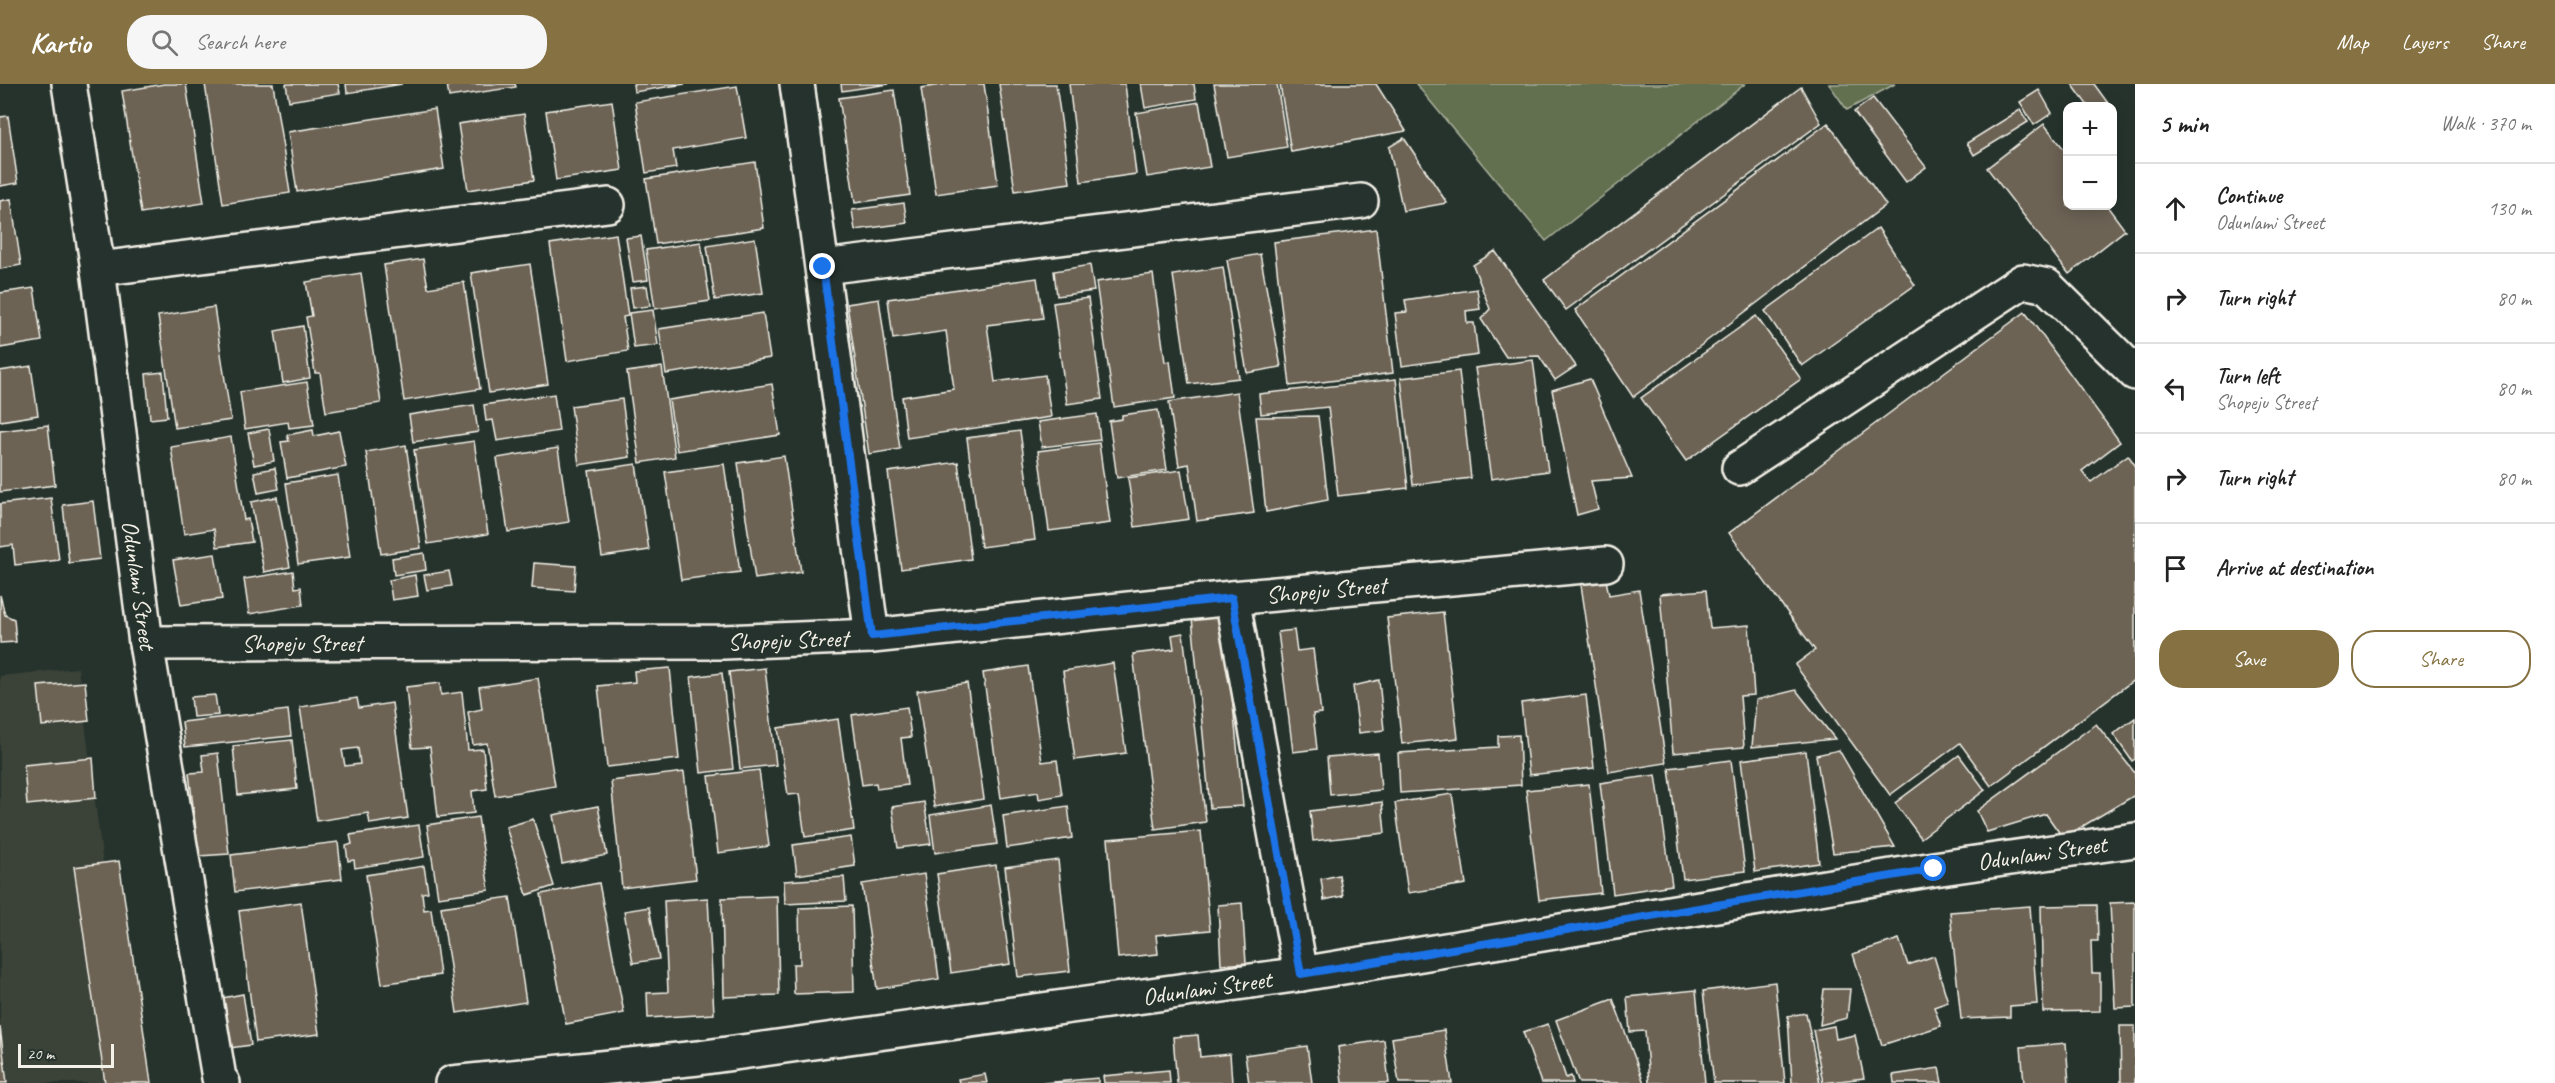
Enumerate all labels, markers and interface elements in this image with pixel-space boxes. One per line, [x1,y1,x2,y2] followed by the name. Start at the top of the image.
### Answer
[127,15,547,69] search box
[30,25,91,60] text: Kartio
[148,26,181,59] icon: search
[196,28,285,56] text: Search here
[2336,29,2369,55] text: Map
[2402,29,2448,55] text: Layers
[2481,29,2525,55] text: Share
[2063,102,2117,210] map controls
[2063,102,2117,156] button: +
[2159,107,2208,140] text: 5 min
[2441,111,2531,136] text: Walk · 370 m
[2063,156,2117,210] button: −
[2216,182,2282,210] text: Continue
[2159,192,2192,225] icon: ahead
[2488,196,2531,221] text: 130 m
[2216,210,2324,235] text: Odunlami Street
[809,253,835,279] route end
[2159,282,2192,315] icon: right
[2216,284,2293,312] text: Turn right
[2497,286,2531,311] text: 80 m
[2216,362,2280,390] text: Turn left
[2159,372,2192,405] icon: left
[2497,376,2531,401] text: 80 m
[2216,390,2316,415] text: Shopeju Street
[2159,462,2192,495] icon: right
[2216,464,2293,492] text: Turn right
[2497,466,2531,491] text: 80 m
[115,519,163,653] street label: Odunlami Street
[2159,552,2192,585] icon: arrive
[2216,554,2373,582] text: Arrive at destination
[1265,570,1390,610] street label: Shopeju Street
[727,623,852,657] street label: Shopeju Street
[242,628,365,658] street label: Shopeju Street
[2159,630,2339,688] button: Save
[2351,630,2531,688] button: Share
[1976,829,2110,877] street label: Odunlami Street
[1920,855,1946,881] route start
[1141,964,1275,1012] street label: Odunlami Street
[18,1041,114,1068] scale bar
[27,1044,54,1064] text: 20 m

